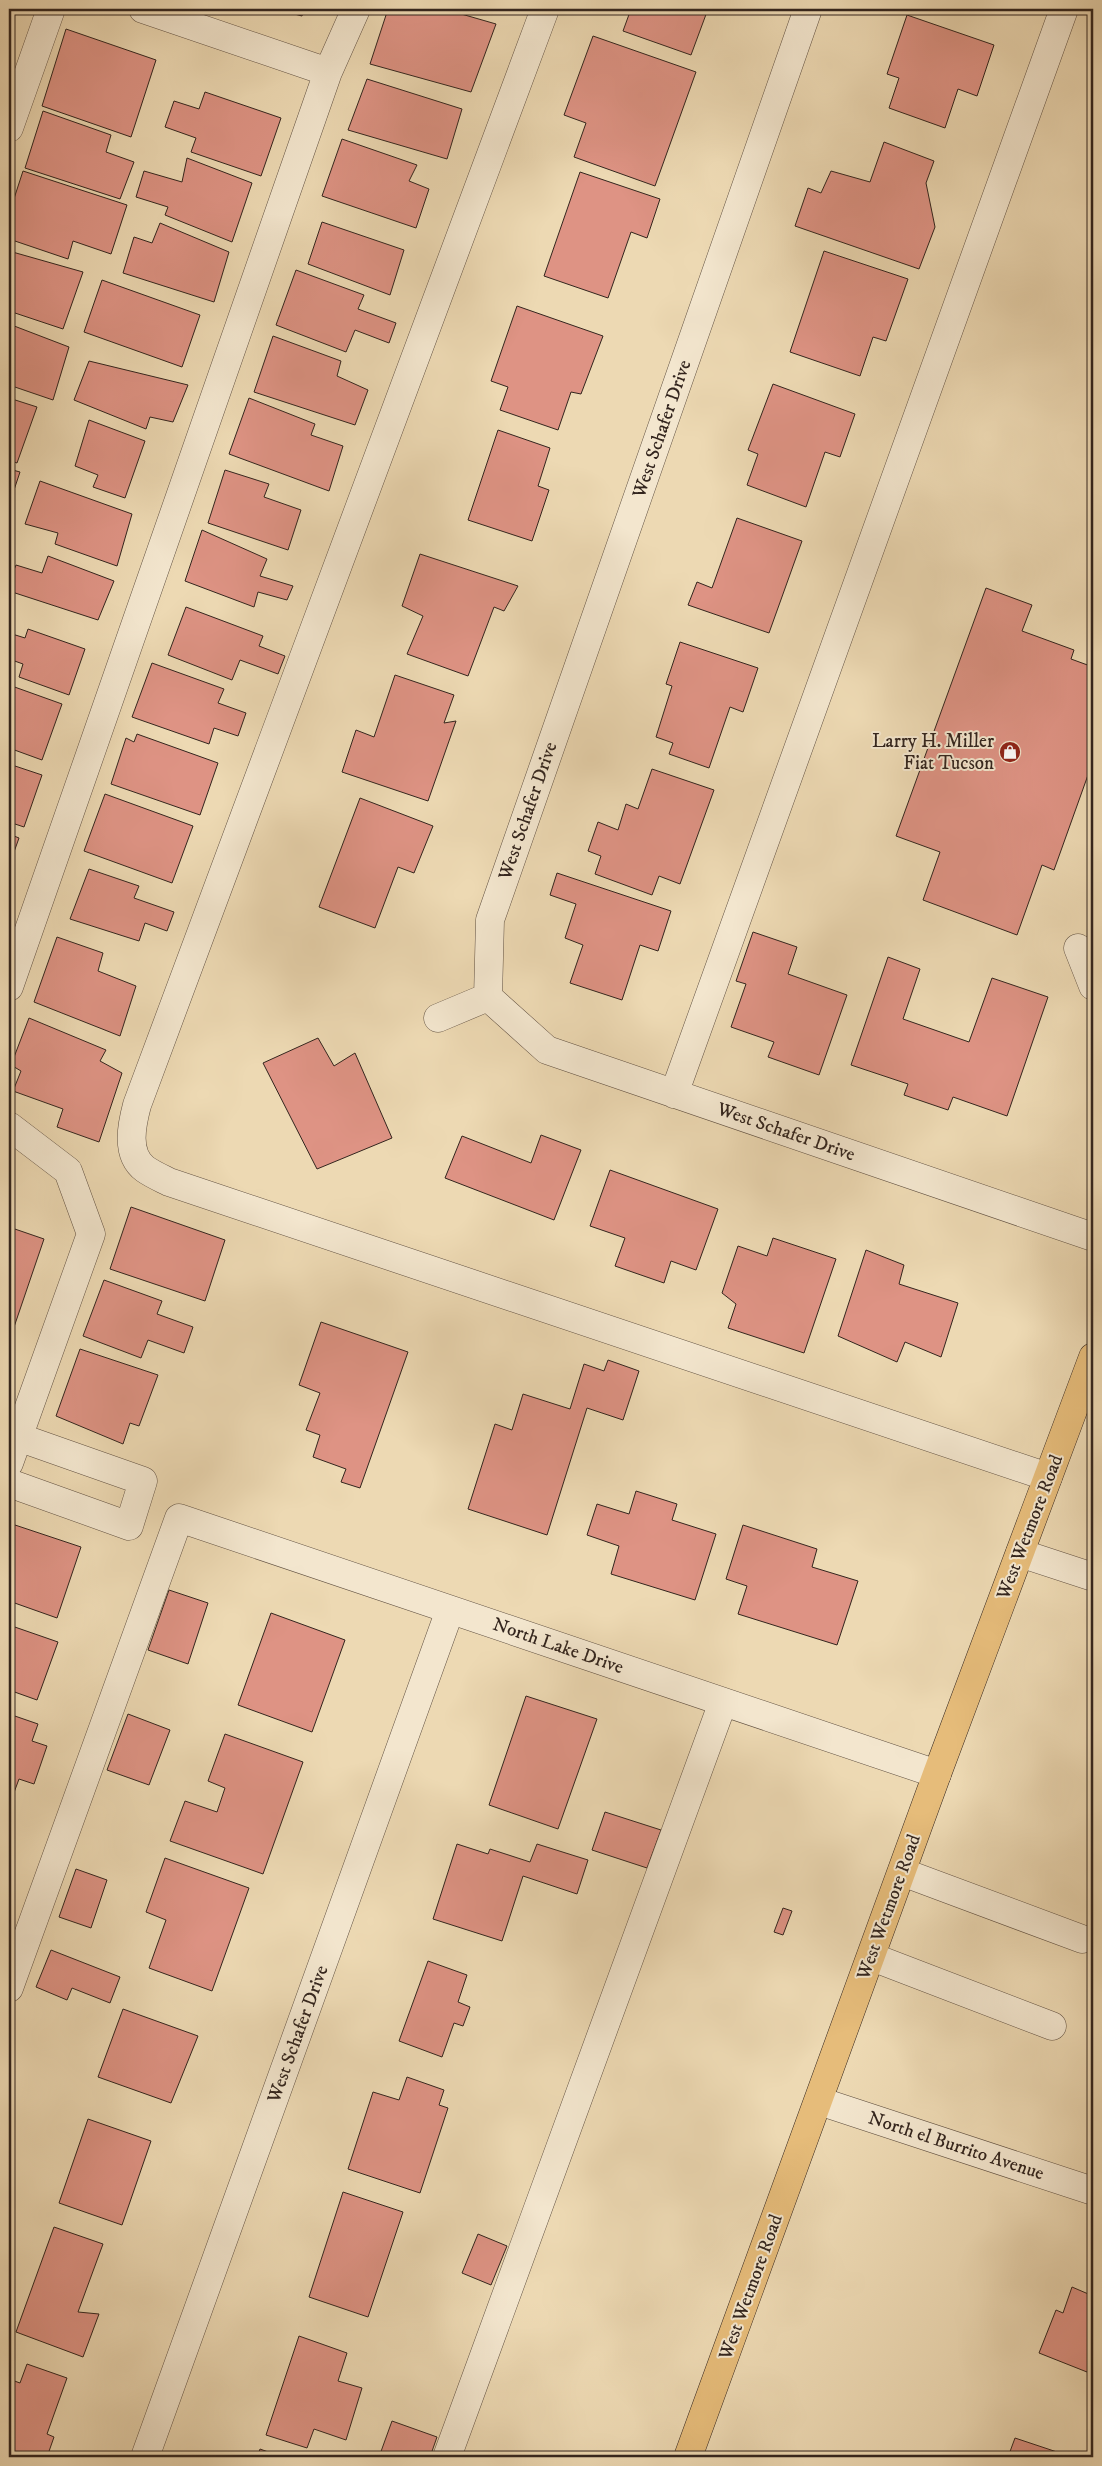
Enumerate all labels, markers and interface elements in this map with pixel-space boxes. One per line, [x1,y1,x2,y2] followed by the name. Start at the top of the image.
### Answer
[627,357,696,502] street label: West Schafer Drive
[872,730,994,775] place label: Larry H. Miller Fiat Tucson
[493,739,562,884] street label: West Schafer Drive
[998,740,1022,764] shop icon: Larry H. Miller Fiat Tucson
[713,1097,858,1166] street label: West Schafer Drive
[991,1451,1068,1604] street label: West Wetmore Road
[490,1613,627,1679] street label: North Lake Drive
[852,1831,926,1984] street label: West Wetmore Road
[262,1962,334,2107] street label: West Schafer Drive
[865,2107,1047,2185] street label: North el Burrito Avenue
[714,2211,788,2364] street label: West Wetmore Road

